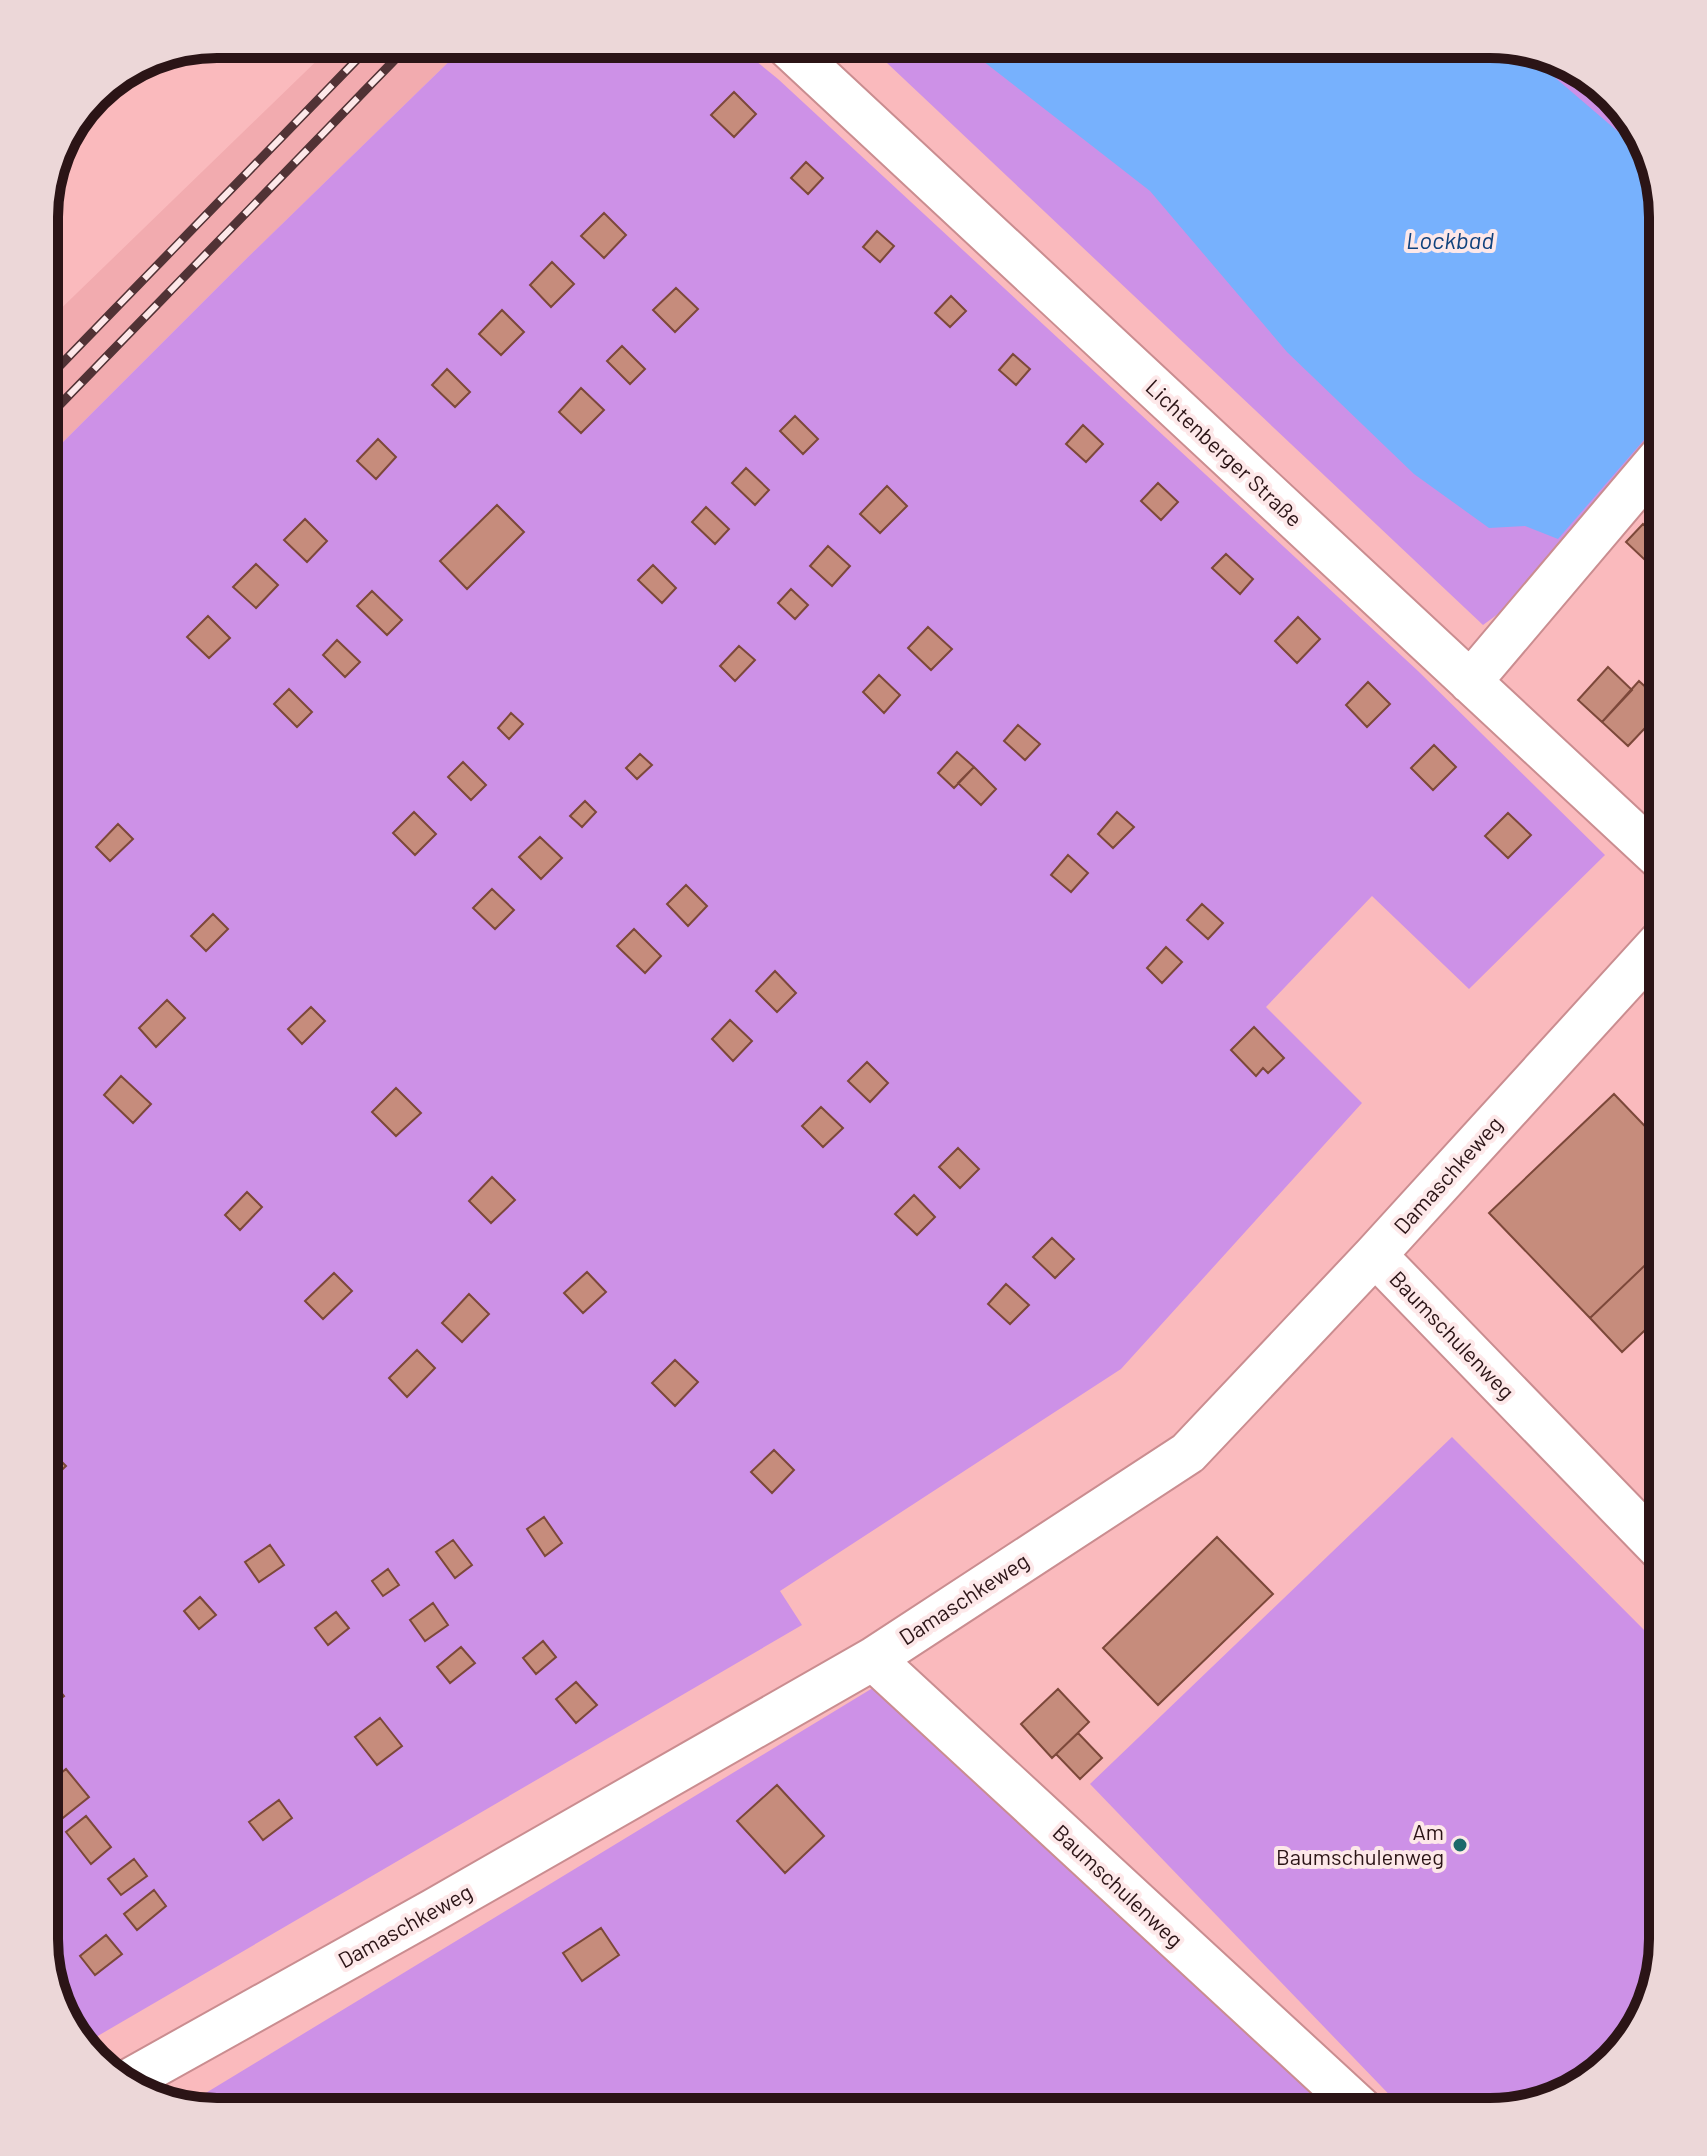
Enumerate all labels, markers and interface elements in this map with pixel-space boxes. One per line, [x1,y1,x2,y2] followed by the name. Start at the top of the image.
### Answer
[1406,225,1494,254] water label: Lockbad
[1141,373,1308,531] street label: Lichtenberger Straße
[1388,1110,1507,1238] street label: Damaschkeweg
[1385,1265,1520,1404] street label: Baumschulenweg
[894,1547,1033,1650] street label: Damaschkeweg
[1048,1818,1189,1952] street label: Baumschulenweg
[1276,1818,1444,1869] place label: Am Baumschulenweg
[1451,1836,1469,1854] marker: Am Baumschulenweg
[333,1878,476,1973] street label: Damaschkeweg

